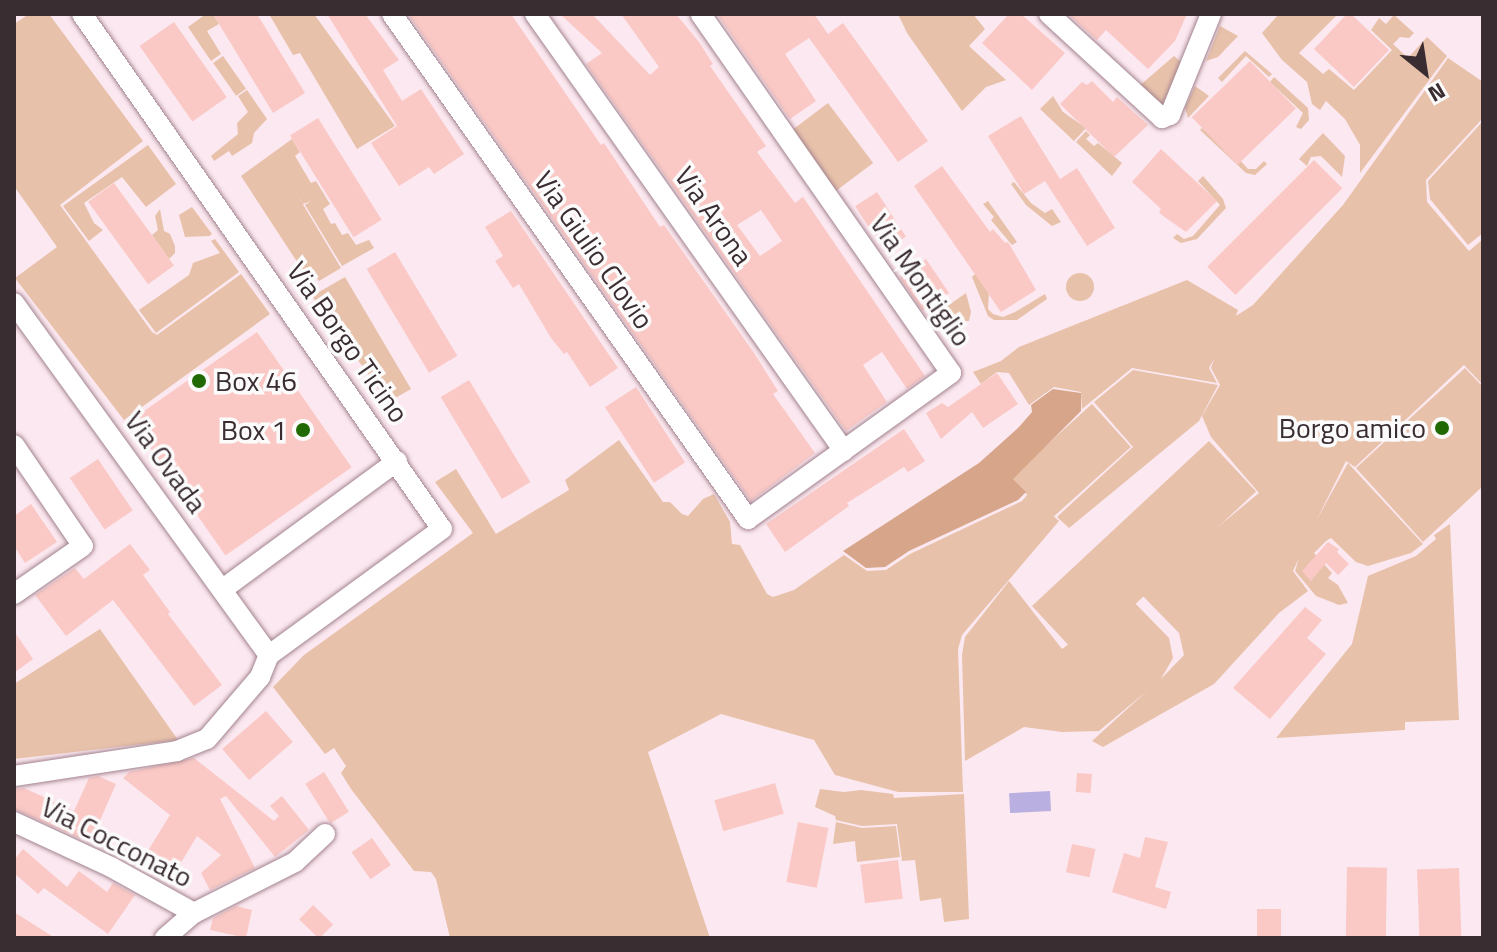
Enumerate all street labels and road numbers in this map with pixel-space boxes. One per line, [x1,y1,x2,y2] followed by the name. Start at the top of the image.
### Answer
[668,160,760,272] street label: Via Arona
[527,165,661,335] street label: Via Giulio Clovio
[863,208,979,352] street label: Via Montiglio
[280,255,416,429] street label: Via Borgo Ticino
[118,405,214,519] street label: Via Ovada
[36,790,198,894] street label: Via Cocconato

